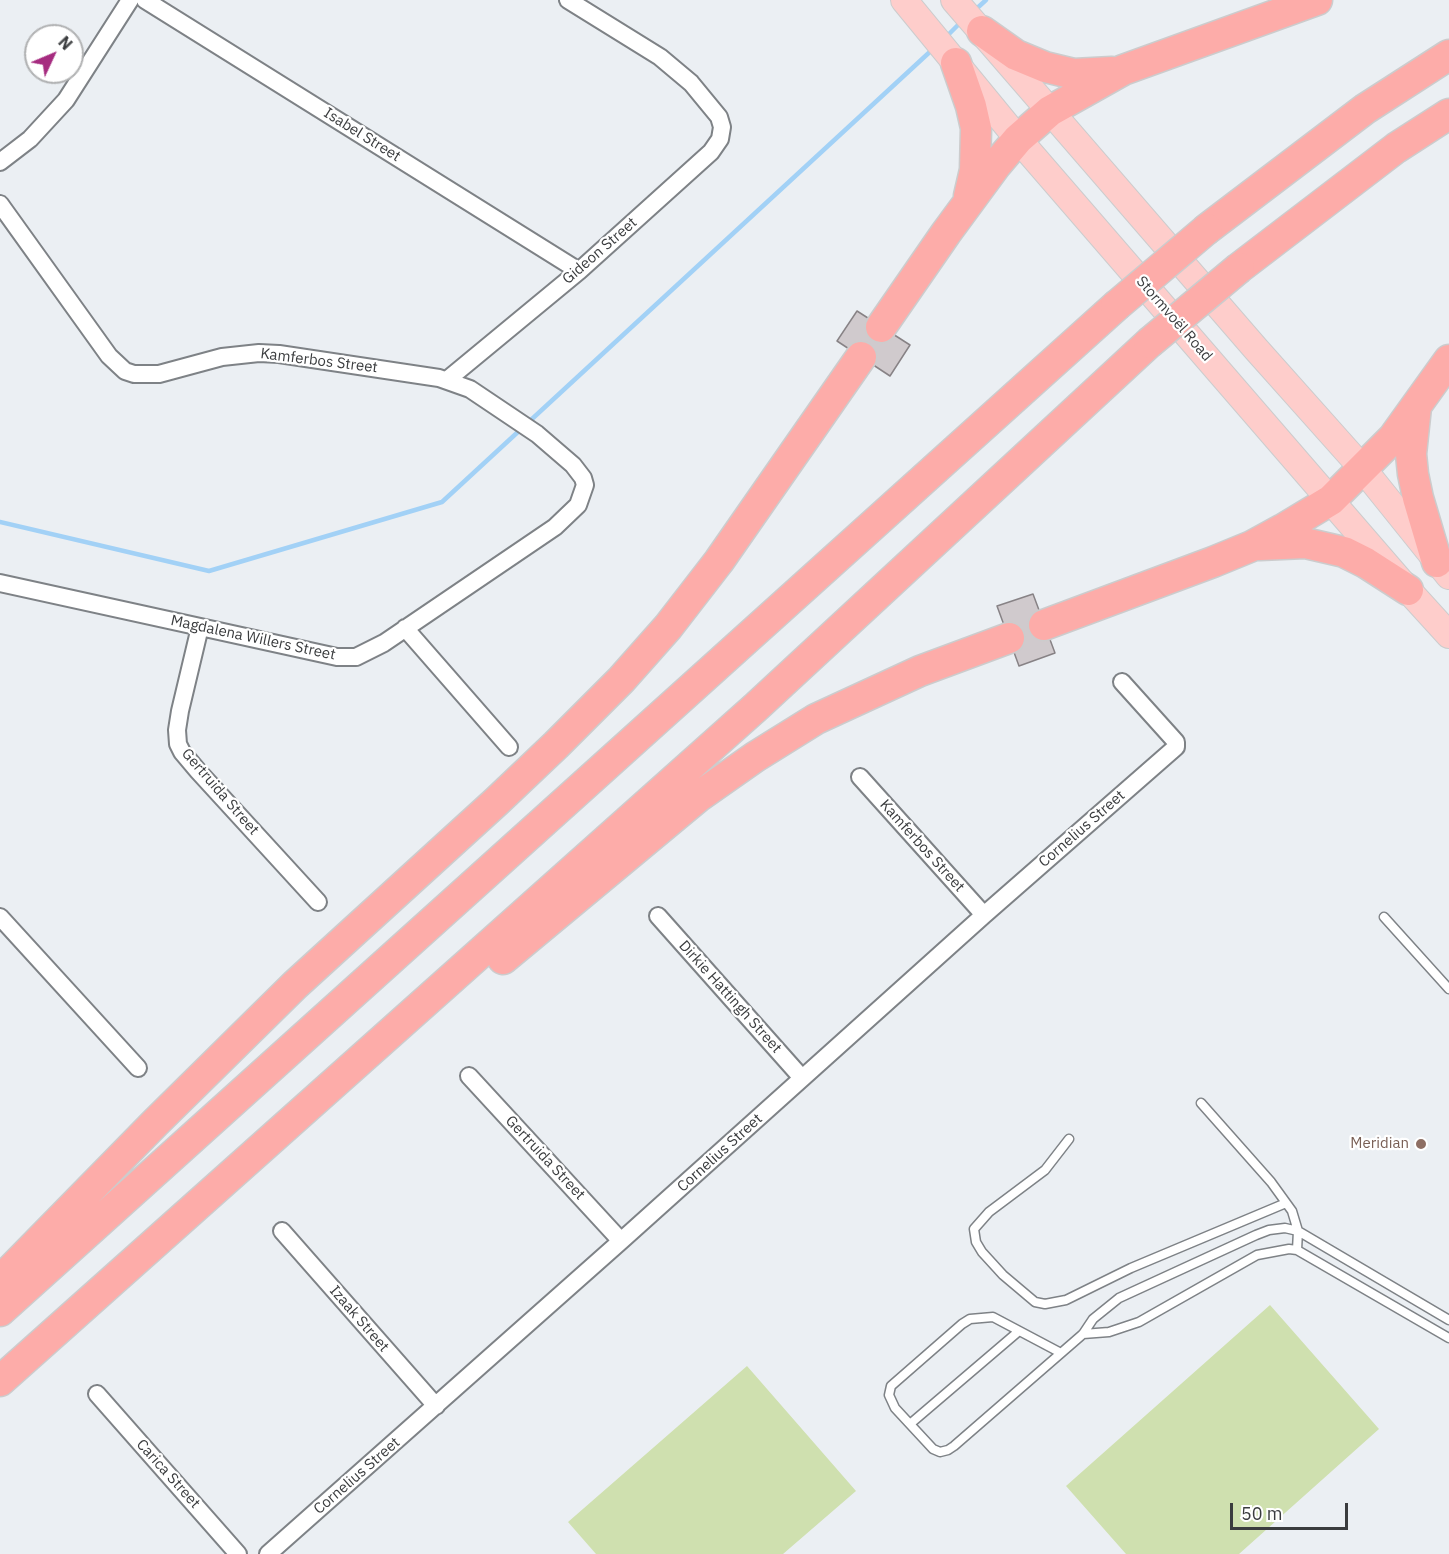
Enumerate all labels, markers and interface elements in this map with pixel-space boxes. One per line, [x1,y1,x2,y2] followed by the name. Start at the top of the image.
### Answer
[24,24,84,84] north arrow
[54,32,77,54] text: N
[320,104,404,166] street label: Isabel Street
[559,214,641,288] street label: Gideon Street
[1132,273,1216,365] street label: Stormvoël Road
[259,345,379,377] street label: Kamferbos Street
[169,612,337,664] street label: Magdalena Willers Street
[178,745,262,839] street label: Gertruida Street
[1035,787,1129,871] street label: Cornelius Street
[876,796,968,896] street label: Kamferbos Street
[675,937,785,1057] street label: Dirkie Hattingh Street
[674,1110,766,1196] street label: Cornelius Street
[501,1112,589,1204] street label: Gertruida Street
[1350,1135,1409,1153] place label: Meridian
[1414,1137,1428,1151] marker: Meridian
[325,1282,393,1356] street label: Izaak Street
[310,1434,404,1518] street label: Cornelius Street
[132,1436,204,1512] street label: Carica Street
[1233,1491,1352,1529] scale bar
[1241,1502,1283,1525] text: 50 m

